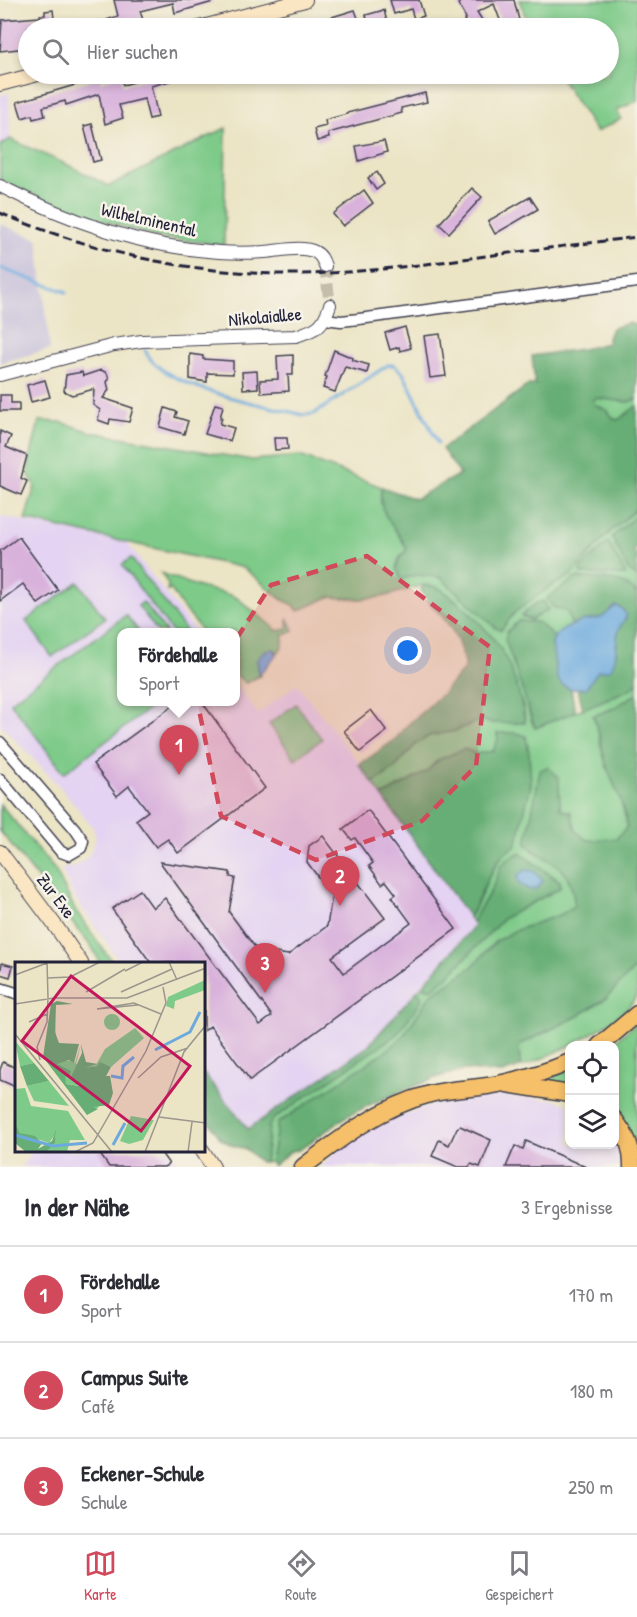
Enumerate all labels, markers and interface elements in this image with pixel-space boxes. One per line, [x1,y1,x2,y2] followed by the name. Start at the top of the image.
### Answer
[18,18,619,84] search box
[39,35,72,68] icon: search
[87,36,178,66] text: Hier suchen
[99,196,199,243] street label: Wilhelminental
[227,301,303,332] street label: Nikolaiallee
[117,628,240,706] popup
[393,636,422,665] your location
[139,639,218,669] text: Fördehalle
[139,669,179,696] text: Sport
[160,726,198,775] pin: 1
[320,856,360,906] pin: 2
[31,868,82,923] street label: Zur Exe
[246,944,284,993] pin: 3
[15,962,206,1152] inset map
[565,1041,619,1149] map controls
[565,1041,619,1095] button: locate
[565,1095,619,1149] button: layers
[24,1189,130,1224] text: In der Nähe
[521,1193,613,1220] text: 3 Ergebnisse
[81,1266,160,1296] text: Fördehalle
[40,1281,47,1308] text: 1
[569,1281,613,1308] text: 170 m
[81,1296,121,1323] text: Sport
[81,1362,189,1392] text: Campus Suite
[39,1377,48,1404] text: 2
[570,1377,613,1404] text: 180 m
[81,1392,115,1419] text: Café
[81,1458,205,1488] text: Eckener-Schule
[39,1473,48,1500] text: 3
[568,1473,613,1500] text: 250 m
[81,1488,128,1515] text: Schule
[84,1547,117,1605] tab: Karte
[285,1547,318,1605] tab: Route
[485,1547,553,1605] tab: Gespeichert

